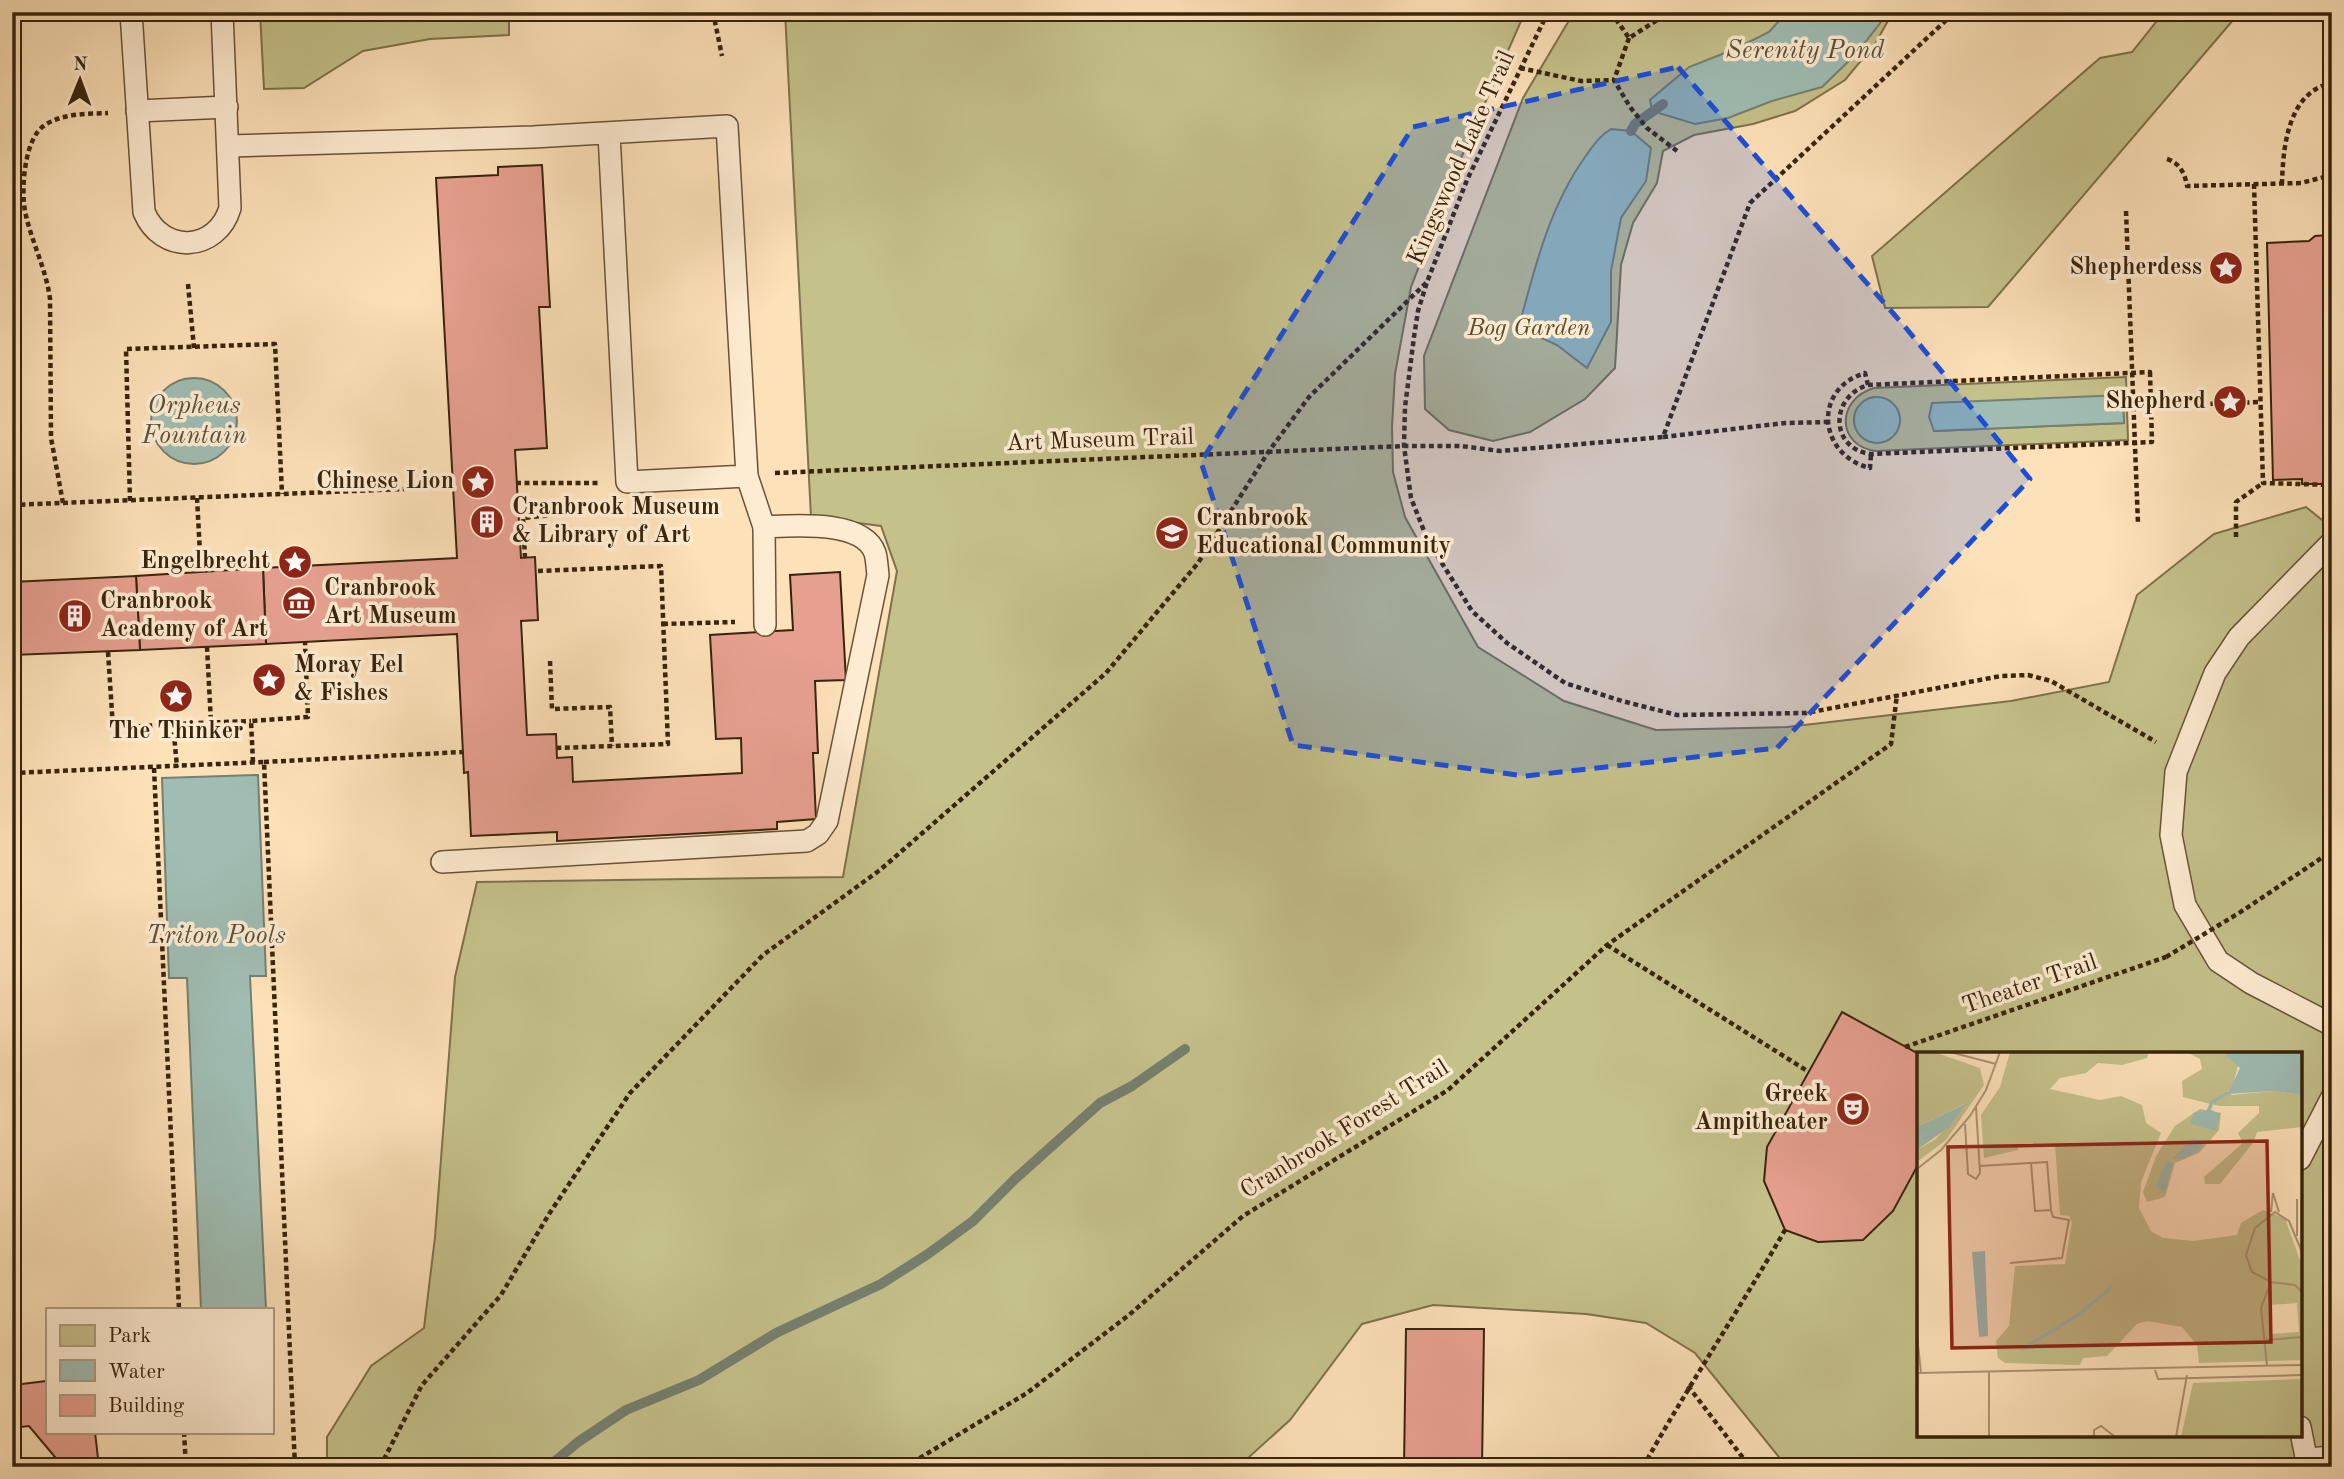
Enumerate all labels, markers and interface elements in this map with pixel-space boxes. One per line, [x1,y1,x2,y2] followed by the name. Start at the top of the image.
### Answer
[1726,38,1885,64] water label: Serenity Pond
[46,46,116,116] north arrow
[1404,47,1520,269] street label: Kingswood Lake Trail
[73,56,88,75] text: N
[2207,249,2245,287] place icon: Shepherdess
[2069,256,2202,280] place label: Shepherdess
[1466,317,1591,341] park label: Bog Garden
[2211,383,2249,421] place icon: Shepherd
[2105,390,2206,414] place label: Shepherd
[140,393,247,449] water label: Orpheus Fountain
[1006,426,1194,456] street label: Art Museum Trail
[459,463,497,501] place icon: Chinese Lion
[316,470,454,494] place label: Chinese Lion
[512,496,720,548] place label: Cranbrook Museum & Library of Art
[468,503,506,541] building icon: Cranbrook Museum & Library of Art
[1196,507,1451,559] place label: Cranbrook Educational Community
[1153,514,1191,552] school or university icon: Cranbrook Educational Community
[276,543,314,581] place icon: Engelbrecht
[140,550,270,574] place label: Engelbrecht
[324,577,457,629] place label: Cranbrook Art Museum
[280,584,318,622] museum icon: Cranbrook Art Museum
[100,590,268,642] place label: Cranbrook Academy of Art
[56,597,94,635] building icon: Cranbrook Academy of Art
[294,654,404,706] place label: Moray Eel & Fishes
[250,661,288,699] place icon: Moray Eel & Fishes
[157,677,195,715] place icon: The Thinker
[109,720,243,744] place label: The Thinker
[146,923,286,949] water label: Triton Pools
[1959,951,2101,1019] street label: Theater Trail
[1917,1052,2302,1437] inset map
[1237,1056,1453,1204] street label: Cranbrook Forest Trail
[1694,1083,1828,1135] place label: Greek Ampitheater
[1834,1090,1872,1128] theatre icon: Greek Ampitheater
[46,1308,273,1434] legend
[108,1326,151,1347] text: Park
[108,1362,165,1383] text: Water
[108,1396,185,1417] text: Building

